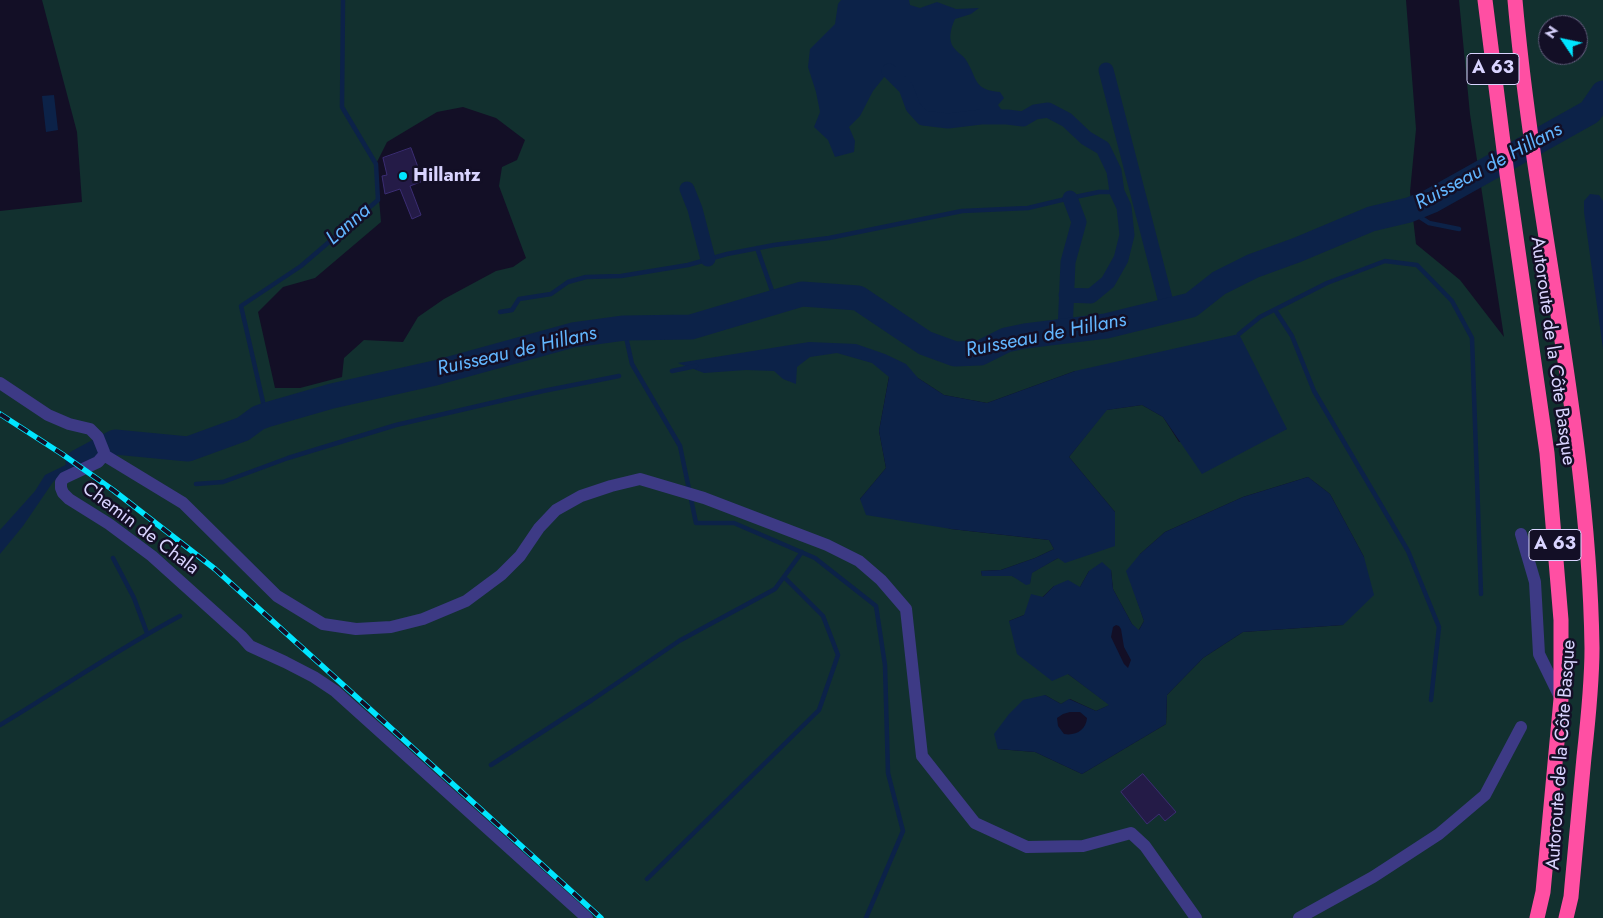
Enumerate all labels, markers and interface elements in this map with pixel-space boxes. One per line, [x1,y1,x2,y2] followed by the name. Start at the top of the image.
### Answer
[1538,15,1588,65] north arrow
[1540,22,1563,42] text: N
[1467,54,1519,85] road number: A 63
[1411,118,1567,216] water label: Ruisseau de Hillans
[413,165,481,187] place label: Hillantz
[397,170,409,182] marker: Hillantz
[322,199,376,251] water label: Lanna
[1525,235,1579,467] street label: Autoroute de la Côte Basque
[964,309,1128,363] water label: Ruisseau de Hillans
[435,322,599,382] water label: Ruisseau de Hillans
[77,478,203,580] street label: Chemin de Chala
[1529,530,1581,560] road number: A 63
[1543,639,1581,871] street label: Autoroute de la Côte Basque

